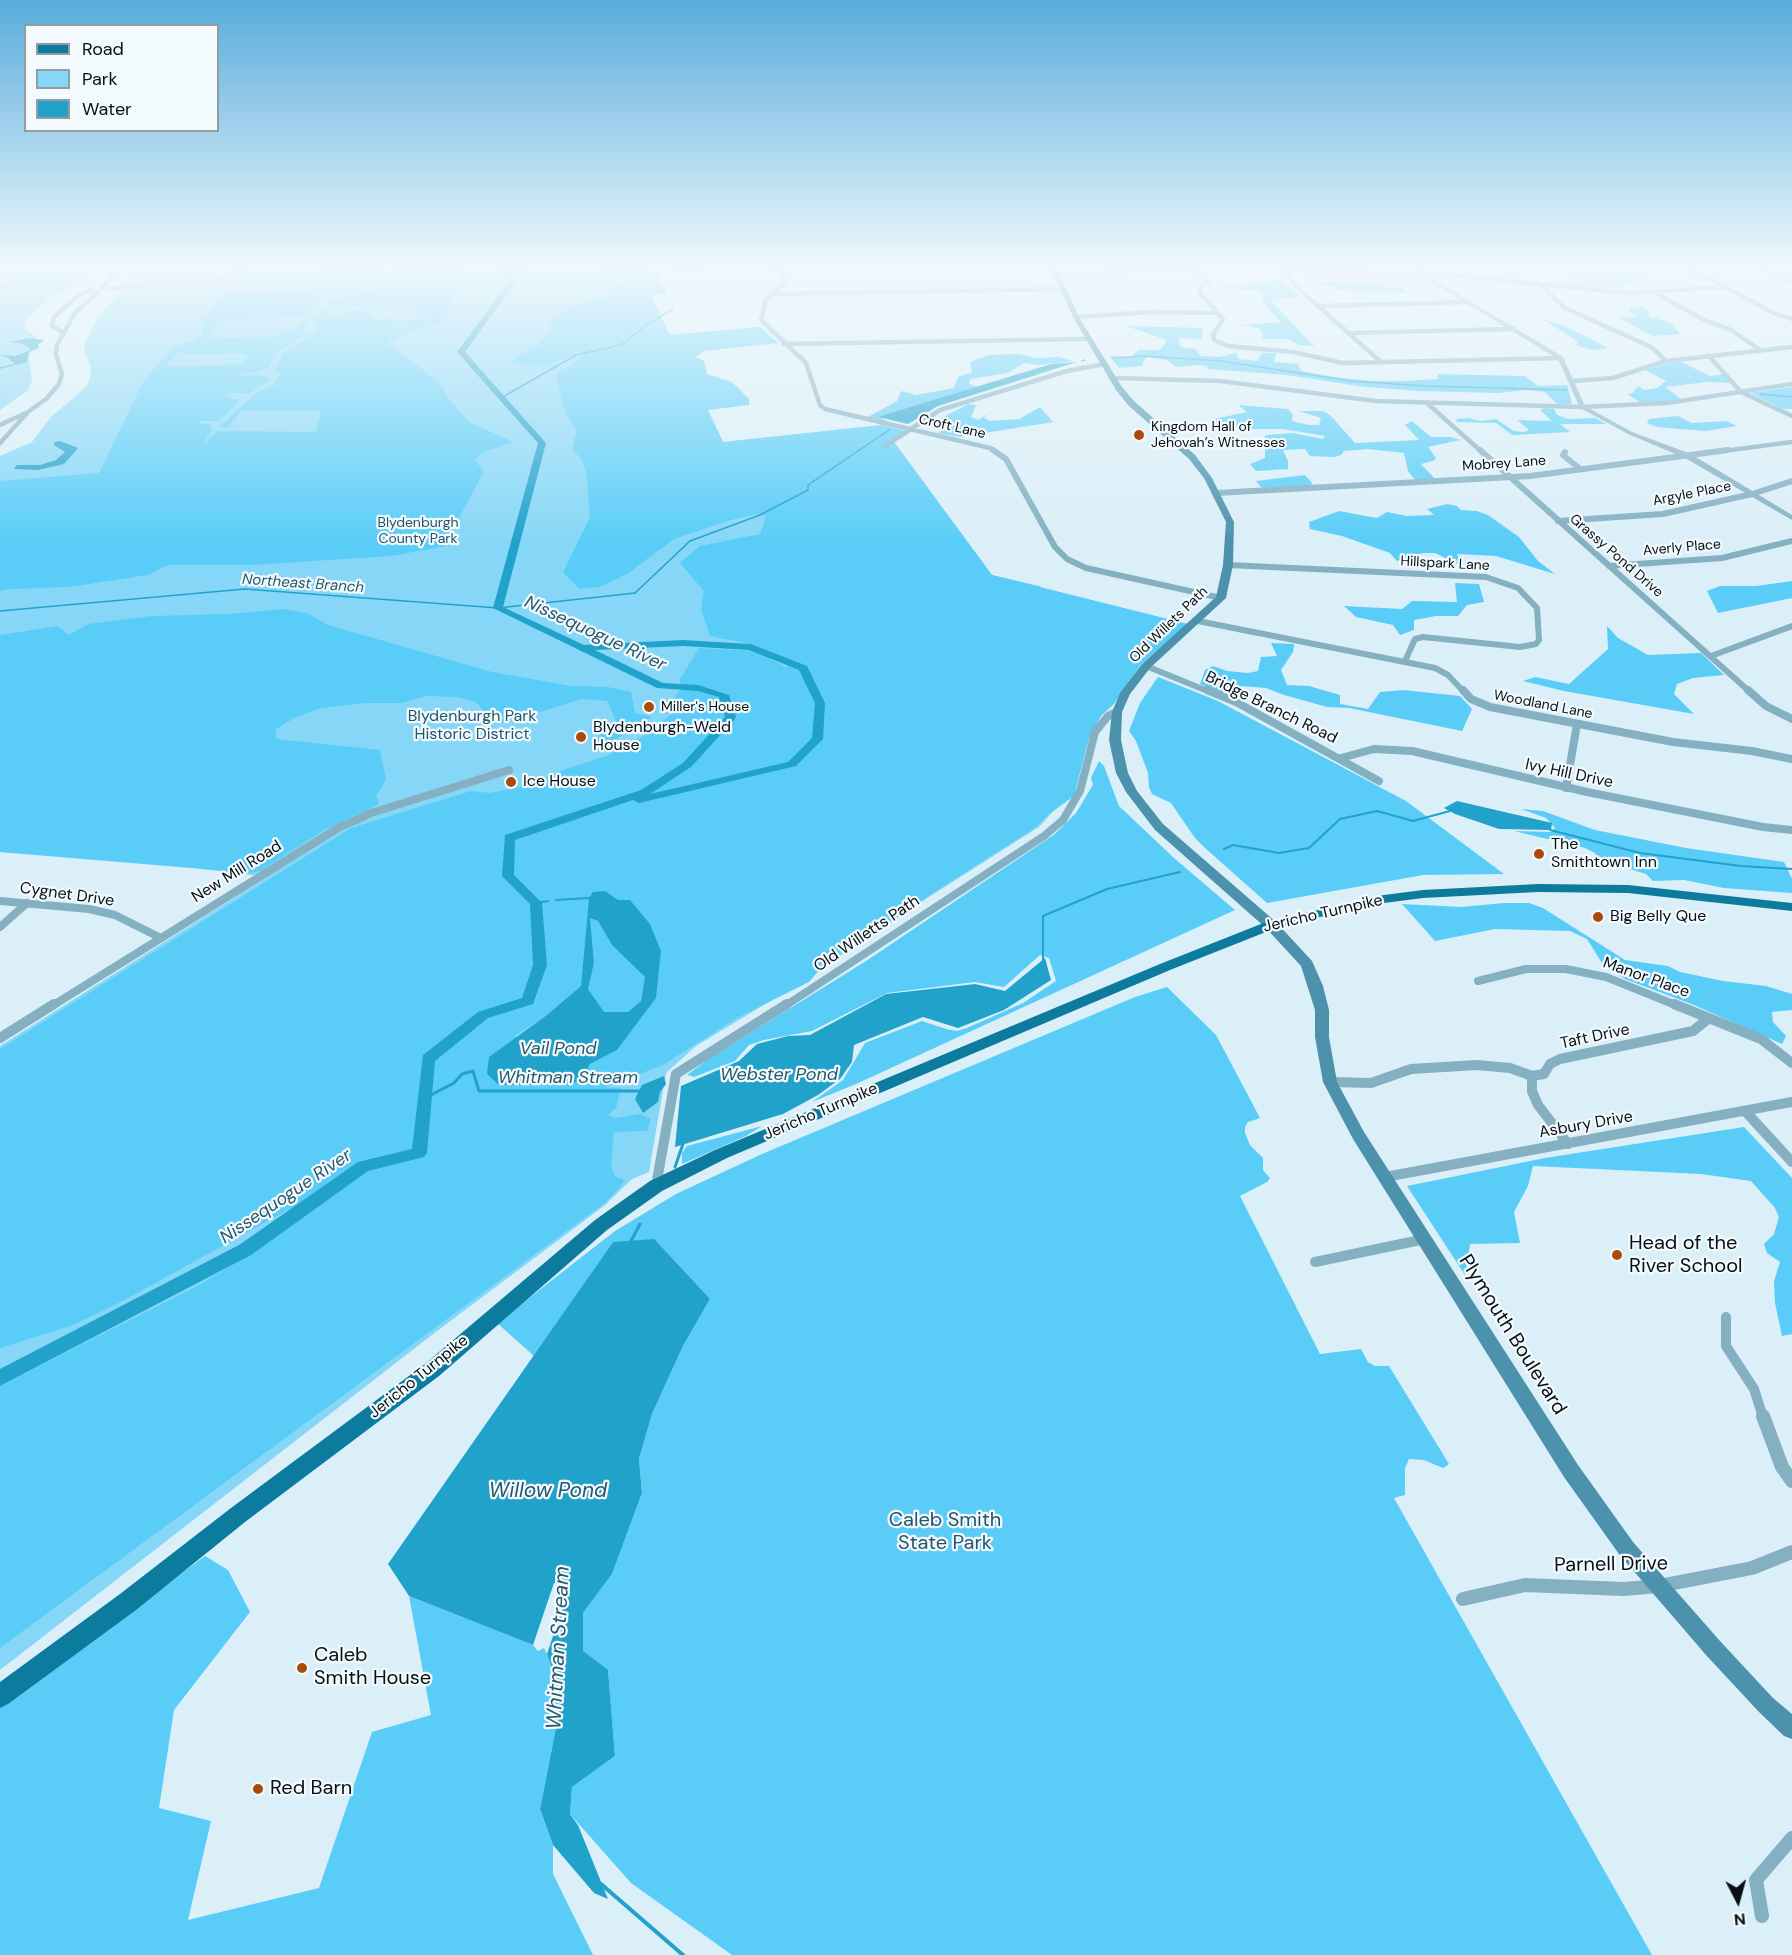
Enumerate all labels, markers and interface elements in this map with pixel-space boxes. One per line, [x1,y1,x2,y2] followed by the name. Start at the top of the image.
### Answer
[24,24,219,132] legend
[82,37,124,61] text: Road
[82,67,118,91] text: Park
[82,97,132,121] text: Water
[917,411,987,443] street label: Croft Lane
[1151,419,1285,452] place label: Kingdom Hall of Jehovah’s Witnesses
[1132,428,1146,442] marker: Kingdom Hall of Jehovah’s Witnesses
[1462,453,1546,475] street label: Mobrey Lane
[1651,478,1733,510] street label: Argyle Place
[1566,511,1666,601] street label: Grassy Pond Drive
[377,515,459,548] park label: Blydenburgh County Park
[1642,536,1722,560] street label: Averly Place
[1400,553,1490,575] street label: Hillspark Lane
[241,571,365,597] water label: Northeast Branch
[1126,583,1212,667] street label: Old Willets Path
[521,592,669,676] water label: Nissequogue River
[1202,668,1340,748] street label: Bridge Branch Road
[1492,687,1594,723] street label: Woodland Lane
[661,699,749,715] place label: Miller's House
[642,700,656,714] marker: Miller's House
[408,707,536,745] park label: Blydenburgh Park Historic District
[593,718,731,756] place label: Blydenburgh-Weld House
[574,730,588,744] marker: Blydenburgh-Weld House
[1523,755,1615,793] street label: Ivy Hill Drive
[523,772,596,792] place label: Ice House
[504,775,518,789] marker: Ice House
[1551,835,1657,873] place label: The Smithtown Inn
[189,837,285,907] street label: New Mill Road
[1532,847,1546,861] marker: The Smithtown Inn
[19,879,115,911] street label: Cygnet Drive
[1261,891,1385,937] street label: Jericho Turnpike
[811,892,923,976] street label: Old Willetts Path
[1610,907,1706,927] place label: Big Belly Que
[1591,910,1605,924] marker: Big Belly Que
[1600,953,1692,1003] street label: Manor Place
[1559,1020,1631,1054] street label: Taft Drive
[519,1038,597,1060] water label: Vail Pond
[720,1064,838,1086] water label: Webster Pond
[498,1067,638,1089] water label: Whitman Stream
[761,1079,881,1145] street label: Jericho Turnpike
[1538,1107,1634,1143] street label: Asbury Drive
[216,1145,356,1249] water label: Nissequogue River
[1629,1232,1743,1279] place label: Head of the River School
[1610,1248,1624,1262] marker: Head of the River School
[1453,1251,1571,1419] street label: Plymouth Boulevard
[366,1331,472,1423] street label: Jericho Turnpike
[489,1478,607,1504] water label: Willow Pond
[889,1509,1001,1556] park label: Caleb Smith State Park
[1554,1552,1668,1578] street label: Parnell Drive
[542,1566,576,1730] water label: Whitman Stream
[314,1644,431,1691] place label: Caleb Smith House
[295,1661,309,1675] marker: Caleb Smith House
[270,1777,352,1801] place label: Red Barn
[251,1782,265,1796] marker: Red Barn
[1708,1871,1768,1931] north arrow
[1733,1908,1747,1930] text: N

